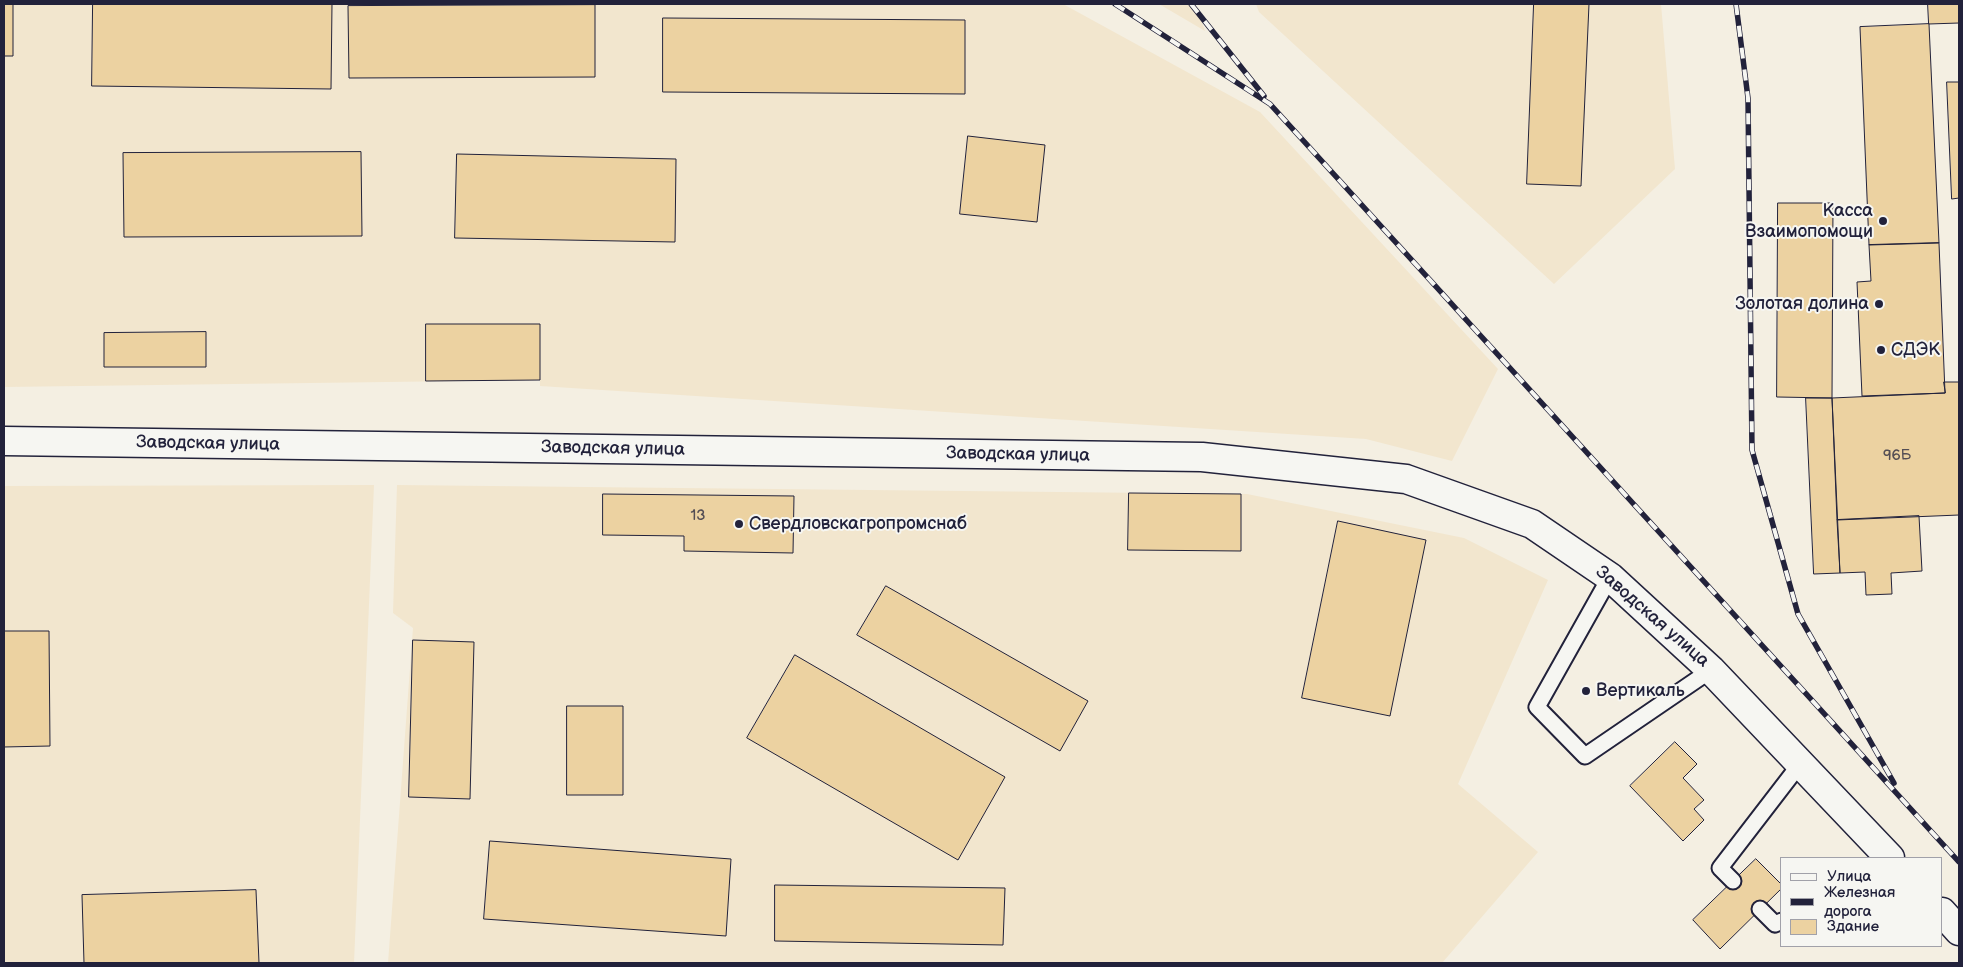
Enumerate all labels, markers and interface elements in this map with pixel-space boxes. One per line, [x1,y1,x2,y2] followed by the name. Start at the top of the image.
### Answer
[1745,200,1873,242] place label: Касса Взаимопомощи
[1877,215,1889,227] marker: Касса Взаимопомощи
[1735,293,1869,315] place label: Золотая долина
[1873,298,1885,310] marker: Золотая долина
[1891,339,1940,361] place label: СДЭК
[1875,344,1887,356] marker: СДЭК
[136,432,280,456] street label: Заводская улица
[541,437,685,461] street label: Заводская улица
[946,443,1090,467] street label: Заводская улица
[1883,447,1911,465] house number: 96Б
[690,507,706,525] house number: 13
[749,513,967,535] place label: Свердловскагропромснаб
[733,518,745,530] marker: Свердловскагропромснаб
[1591,562,1713,672] street label: Заводская улица
[1596,680,1685,702] place label: Вертикаль
[1580,685,1592,697] marker: Вертикаль
[1780,857,1943,947] legend
[1827,867,1871,886] text: Улица
[1824,883,1895,921] text: Железная дорога
[1827,917,1879,936] text: Здание

